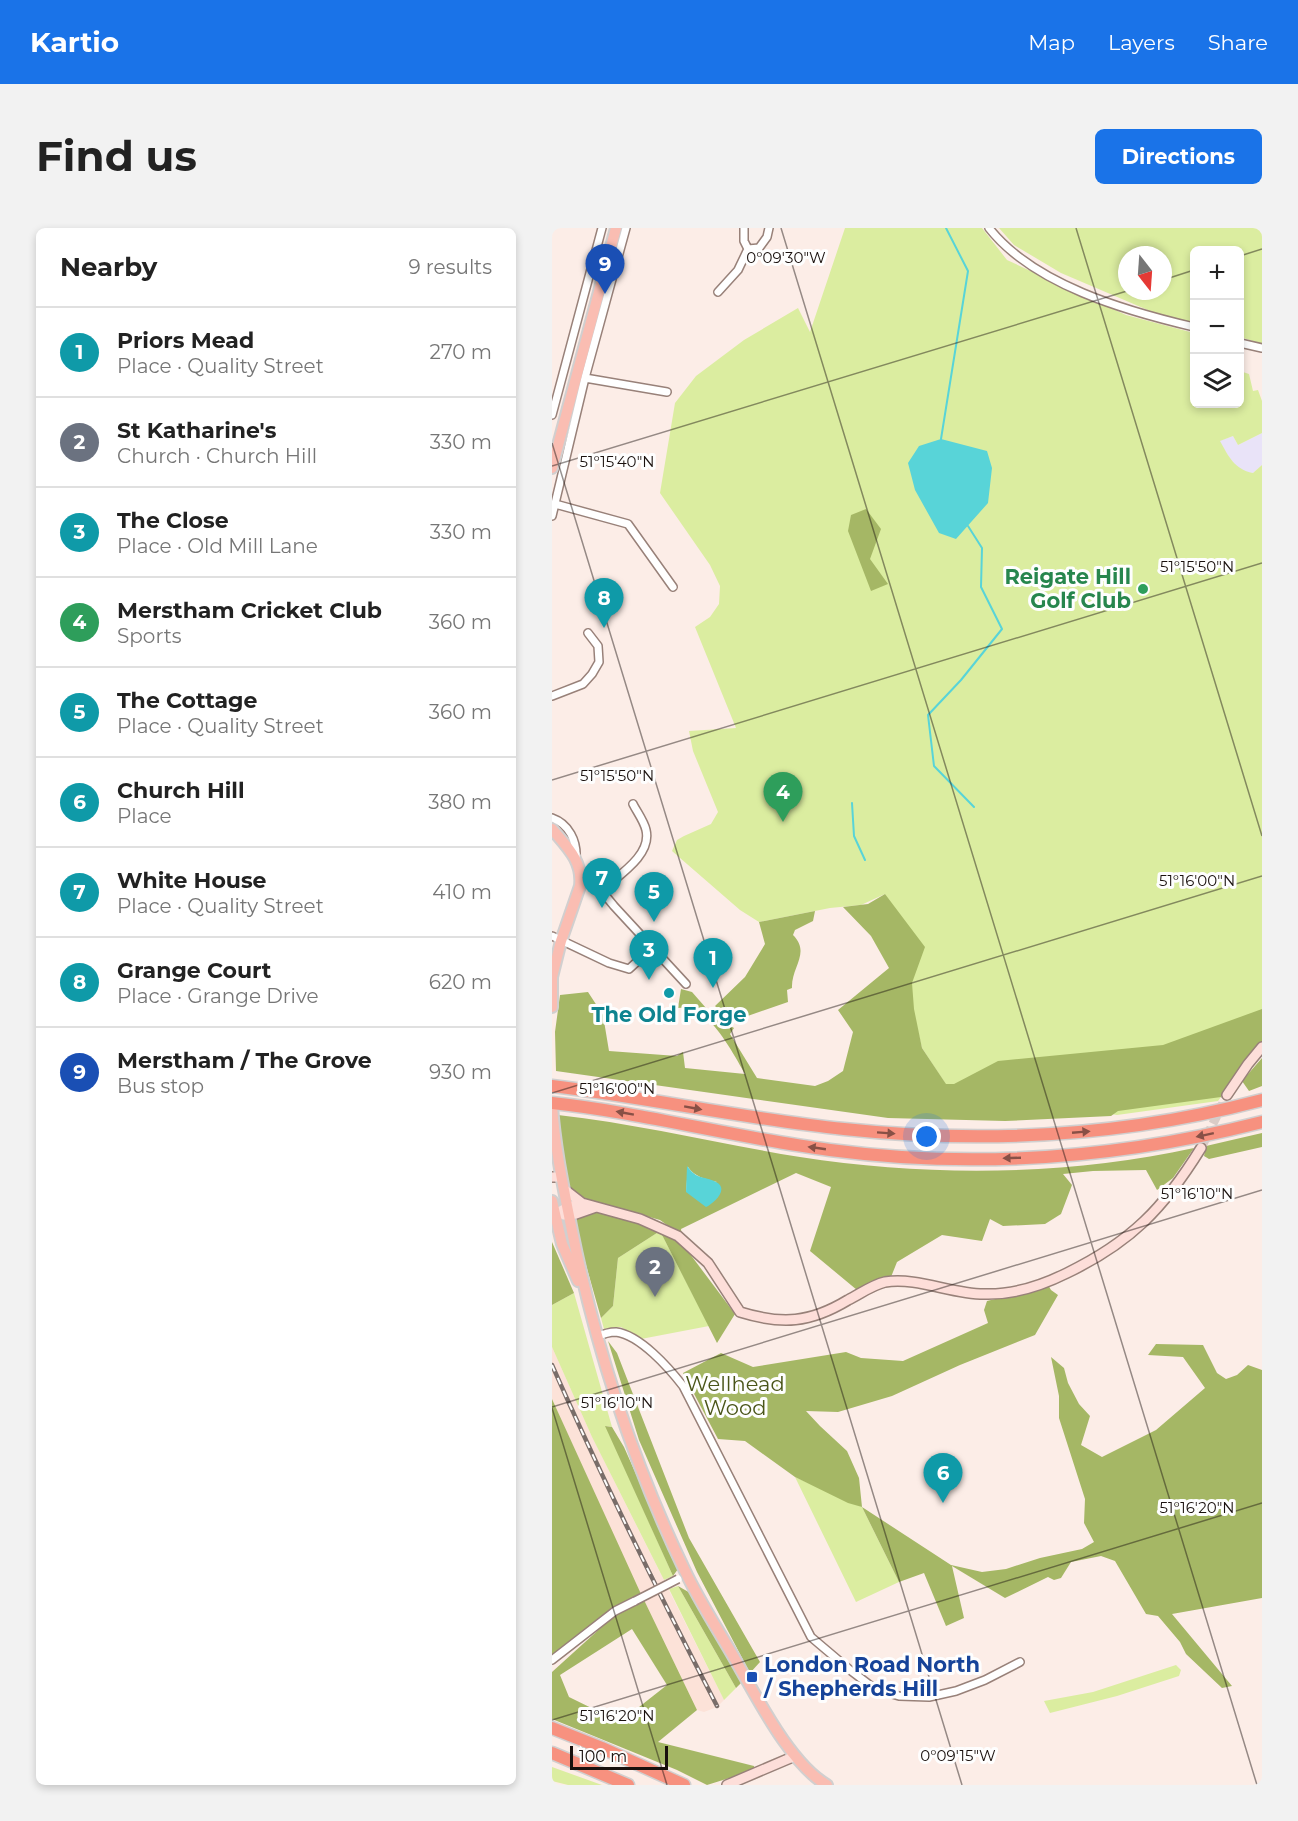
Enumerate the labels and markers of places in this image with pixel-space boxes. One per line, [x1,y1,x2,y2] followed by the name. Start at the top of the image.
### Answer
[586,244,624,294] pin: 9
[1004,564,1131,613] place label: Reigate Hill Golf Club
[584,578,624,628] pin: 8
[1136,582,1150,596] marker: Reigate Hill Golf Club
[764,772,802,822] pin: 4
[583,858,622,908] pin: 7
[634,872,674,922] pin: 5
[630,930,668,980] pin: 3
[694,938,732,988] pin: 1
[662,986,676,1000] marker: The Old Forge
[592,1002,747,1027] place label: The Old Forge
[636,1248,674,1297] pin: 2
[924,1454,962,1503] pin: 6
[763,1652,980,1701] place label: London Road North / Shepherds Hill
[745,1670,759,1684] marker: London Road North / Shepherds Hill

